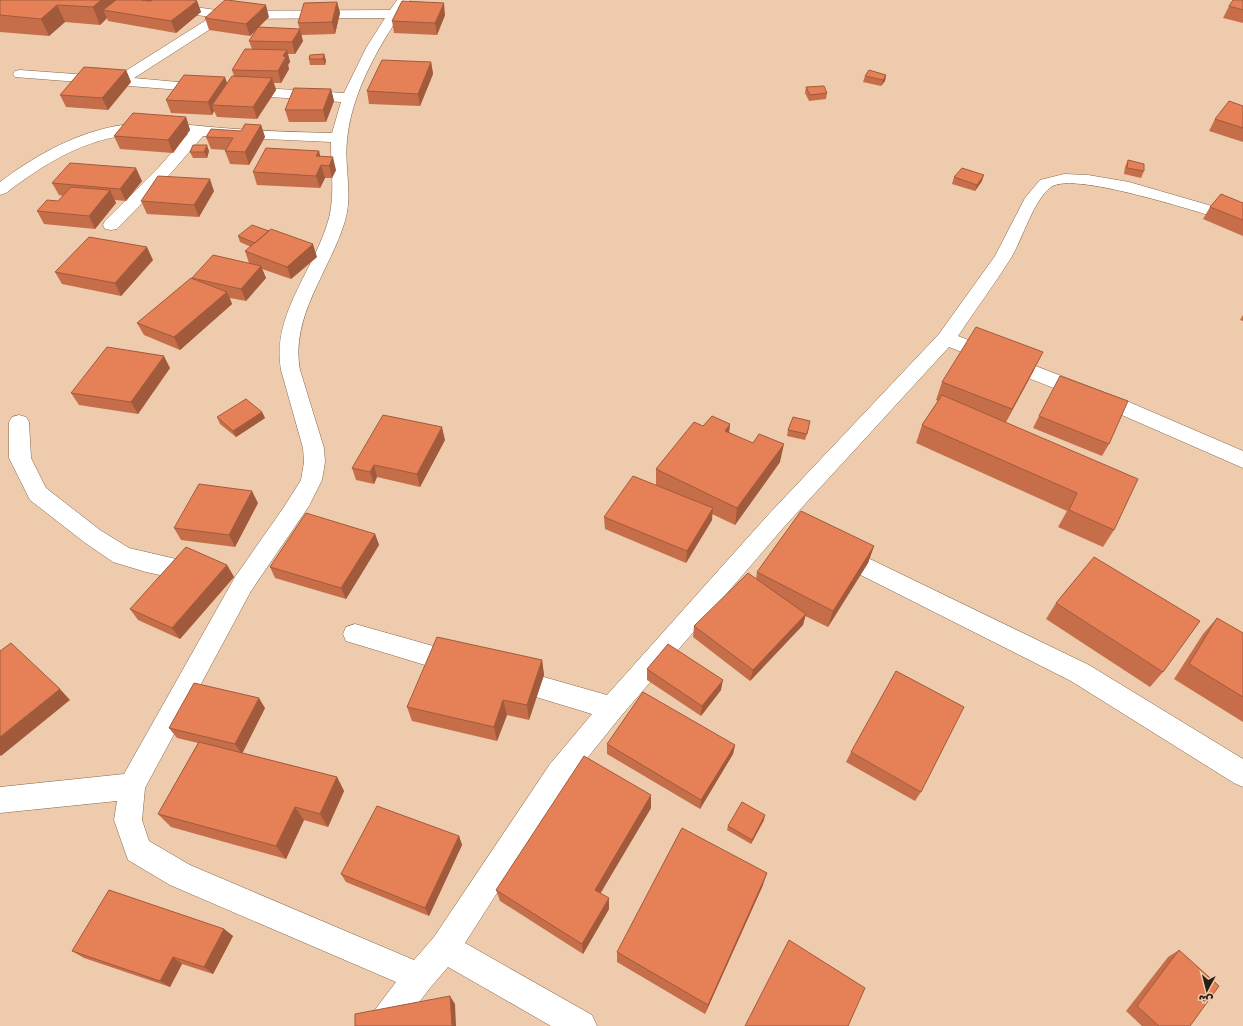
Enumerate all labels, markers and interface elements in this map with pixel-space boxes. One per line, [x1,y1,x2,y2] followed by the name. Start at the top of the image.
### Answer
[1187,970,1227,1010] north arrow
[1198,992,1214,1007] text: ش

